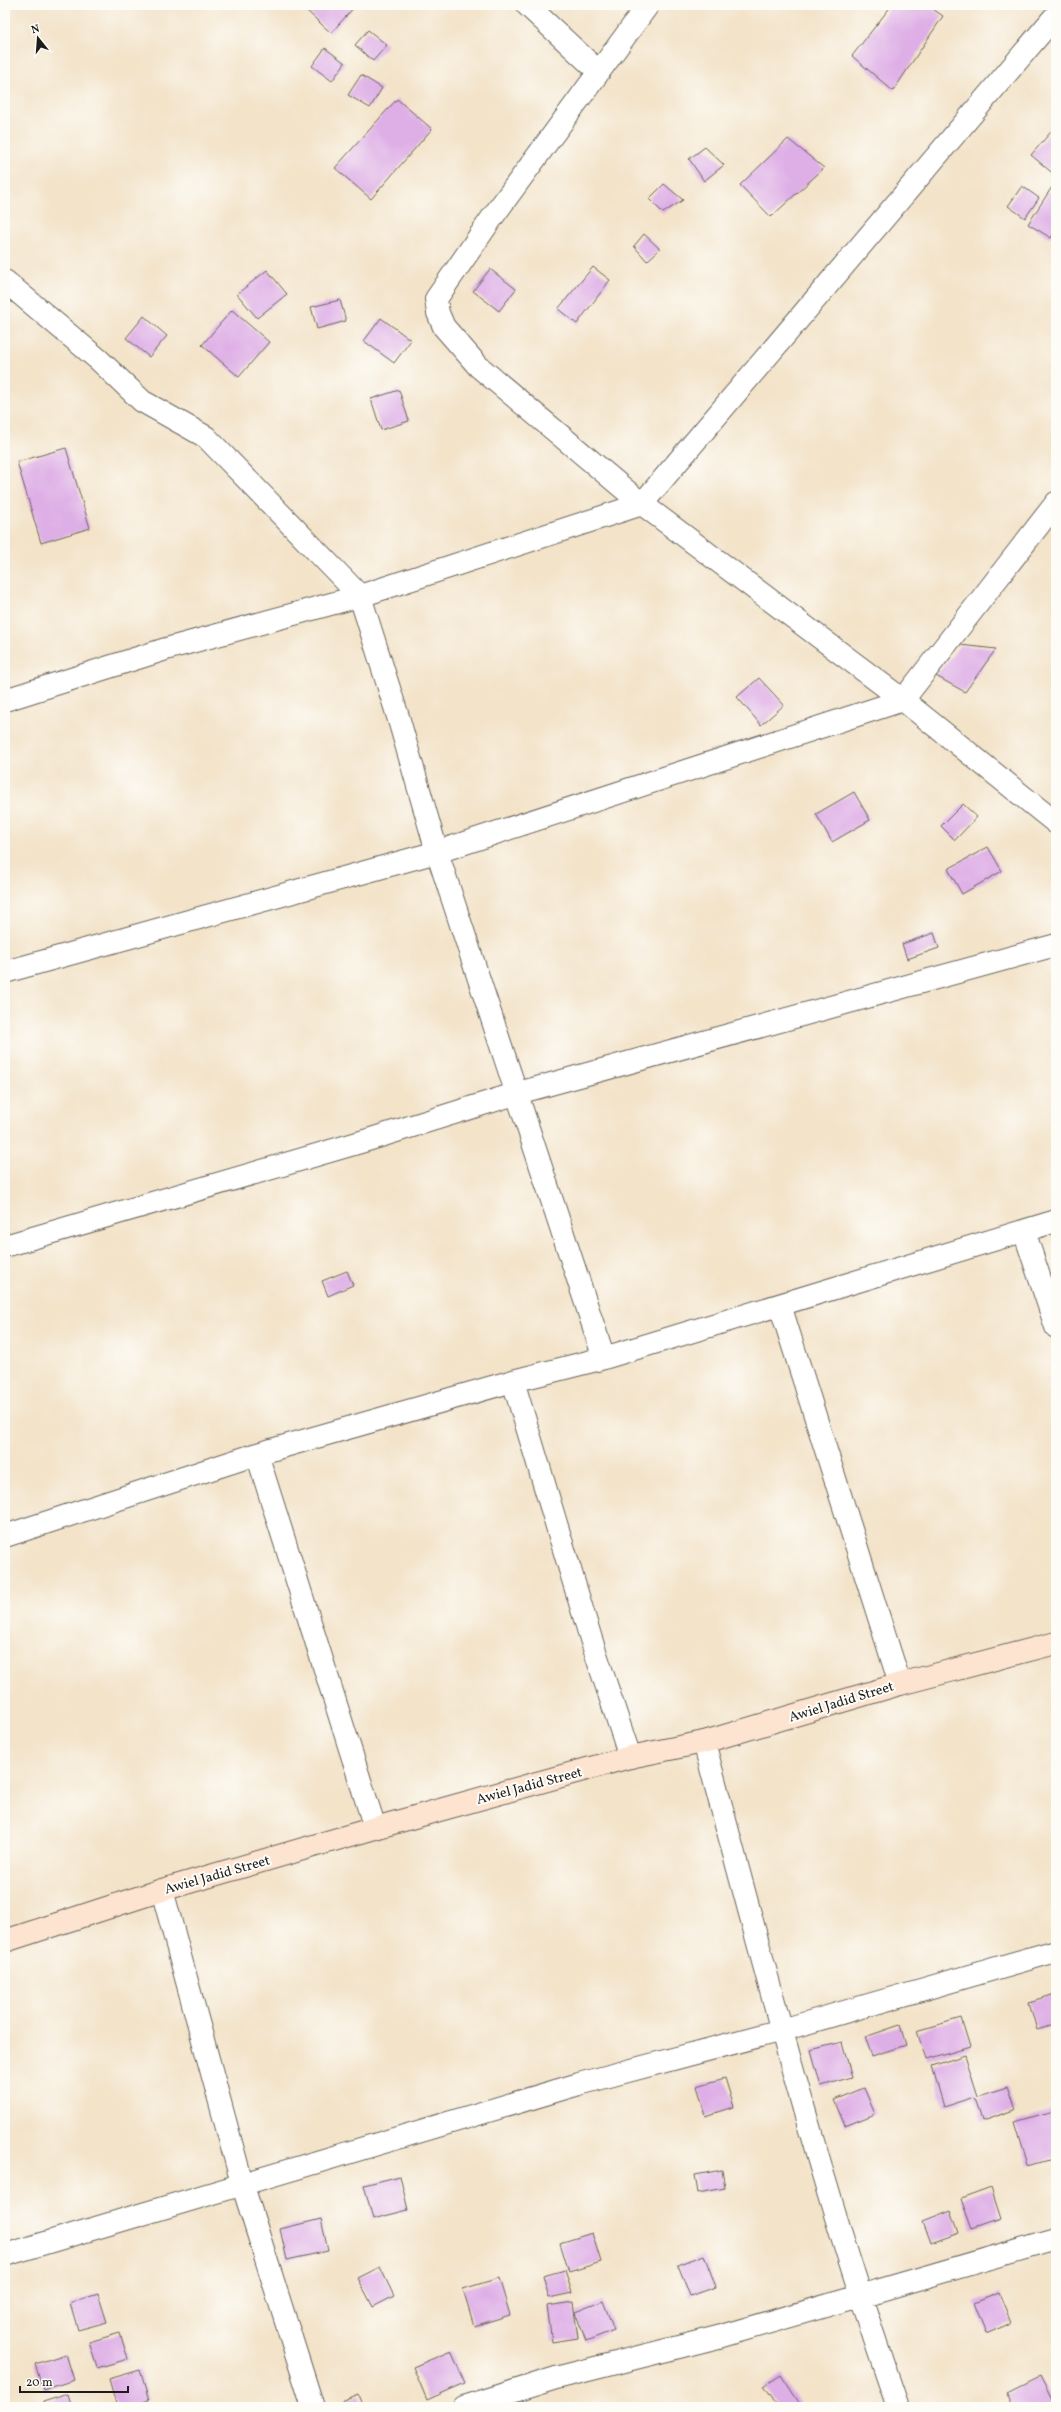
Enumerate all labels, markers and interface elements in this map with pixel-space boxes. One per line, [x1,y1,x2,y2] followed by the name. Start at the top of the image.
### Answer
[18,18,58,58] north arrow
[29,22,42,38] text: N
[787,1677,896,1727] street label: Awiel Jadid Street
[474,1763,584,1810] street label: Awiel Jadid Street
[163,1851,272,1900] street label: Awiel Jadid Street
[20,2368,128,2394] scale bar
[26,2375,53,2391] text: 20 m

